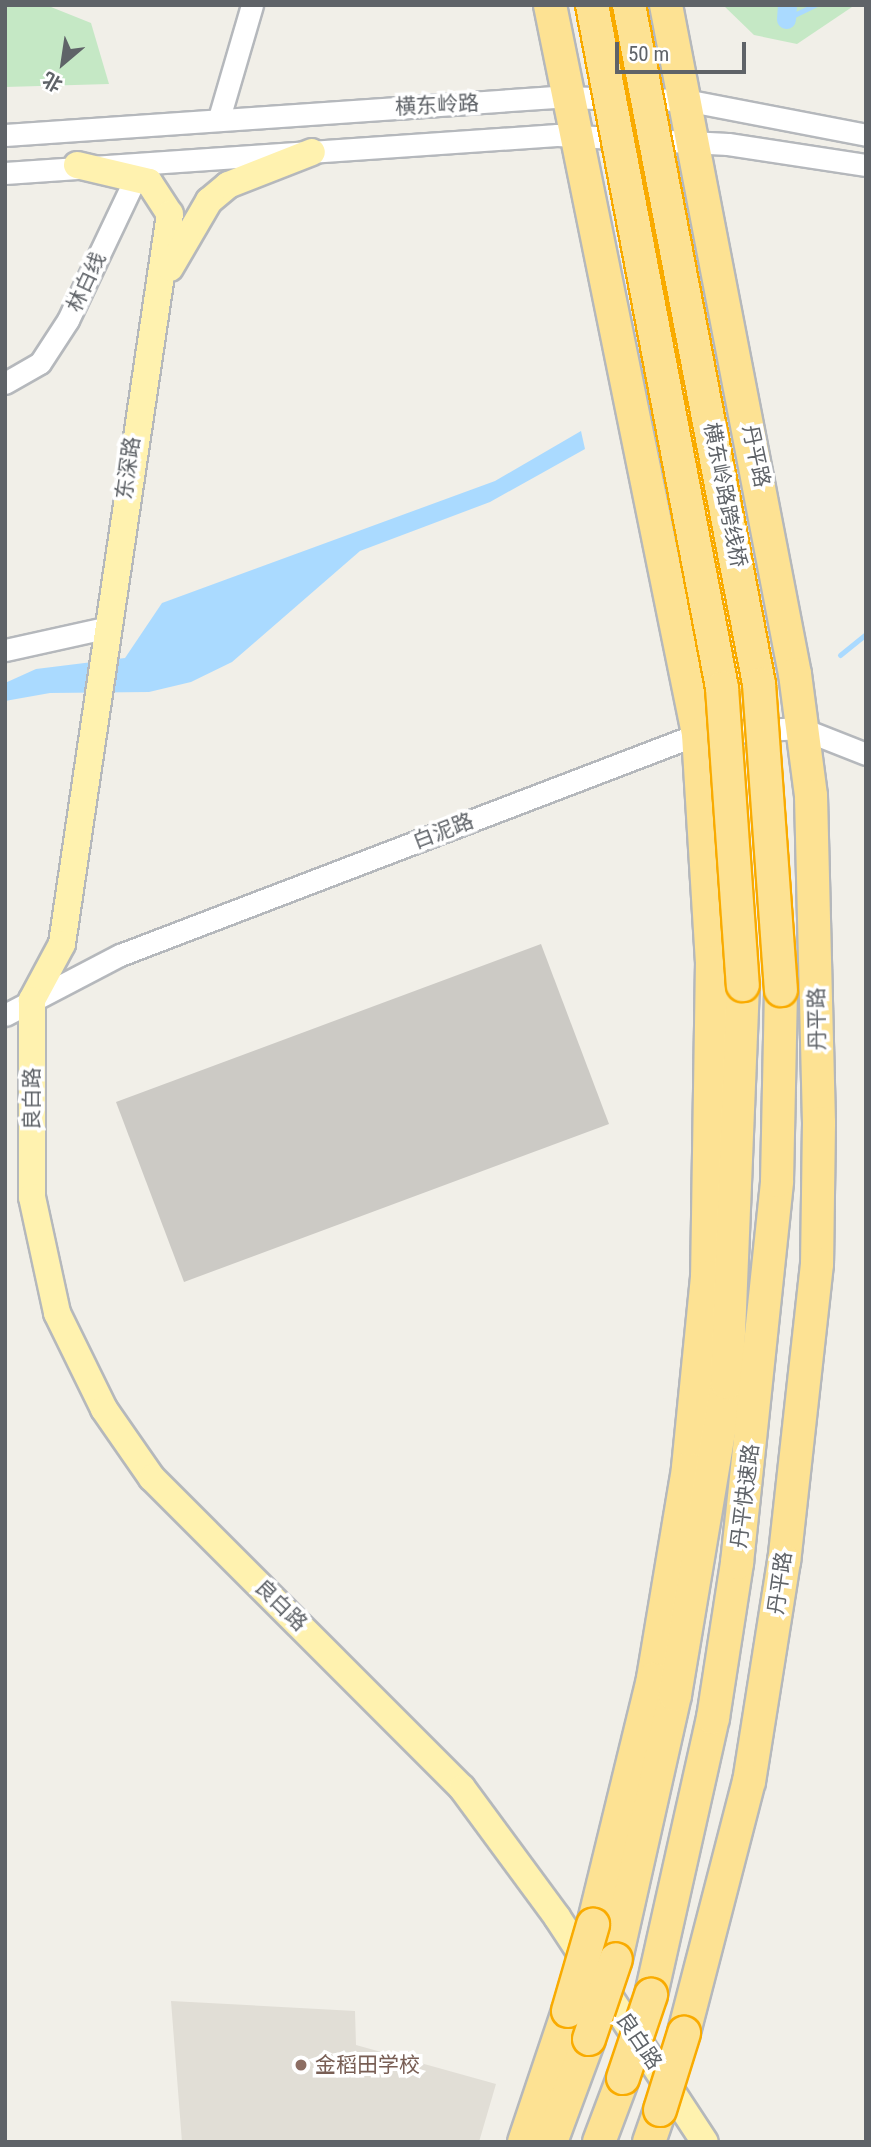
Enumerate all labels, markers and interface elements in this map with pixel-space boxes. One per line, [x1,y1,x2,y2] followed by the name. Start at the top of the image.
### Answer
[28,28,98,98] north arrow
[619,28,750,72] scale bar
[628,42,669,66] text: 50 m
[39,67,66,96] text: 北
[394,90,480,120] street label: 横东岭路
[61,248,111,316] street label: 林白线
[699,420,751,570] street label: 横东岭路跨线桥
[737,423,775,489] street label: 丹平路
[111,435,145,501] street label: 东深路
[409,808,477,854] street label: 白泥路
[804,987,830,1051] street label: 丹平路
[19,1068,45,1130] street label: 良白路
[726,1442,764,1550] street label: 丹平快速路
[763,1550,797,1616] street label: 丹平路
[250,1574,312,1636] street label: 良白路
[611,2008,667,2074] street label: 良白路
[315,2052,420,2078] place label: 金稻田学校
[293,2057,309,2073] marker: 金稻田学校

